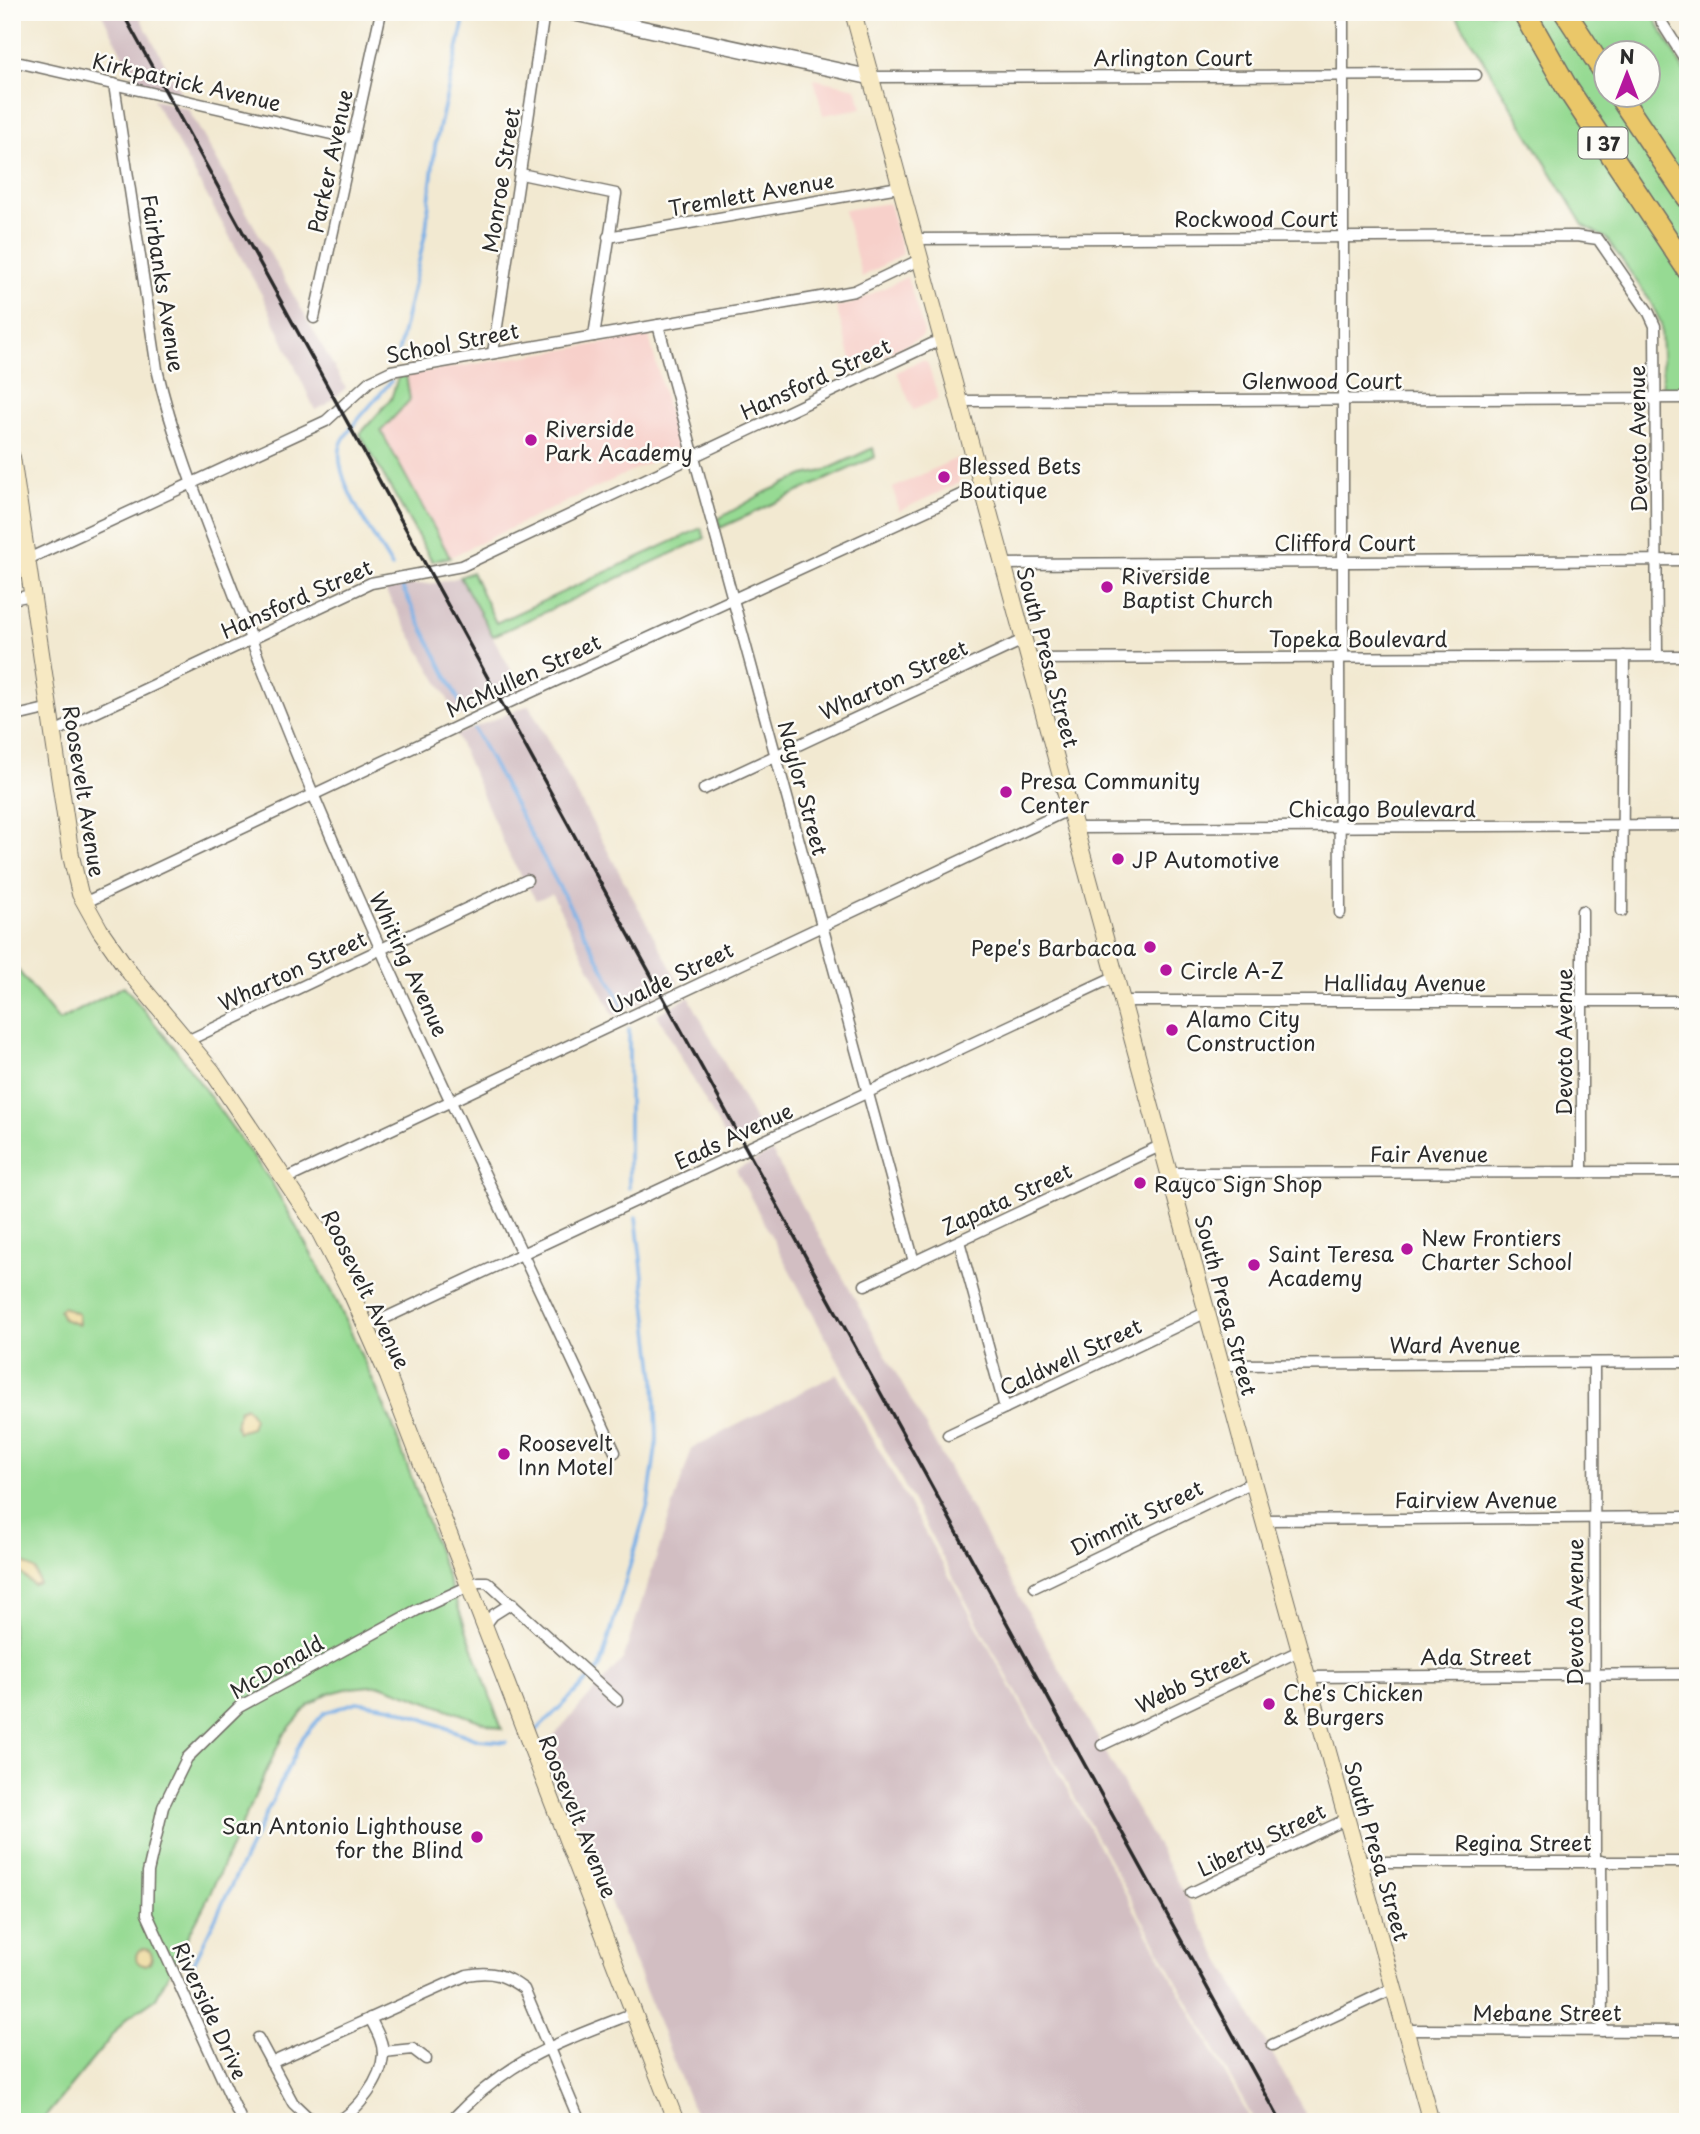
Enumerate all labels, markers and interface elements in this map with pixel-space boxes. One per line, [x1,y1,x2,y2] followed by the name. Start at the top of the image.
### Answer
[1592,38,1662,108] north arrow
[1093,41,1253,73] street label: Arlington Court
[1619,42,1635,70] text: N
[89,44,285,118] street label: Kirkpatrick Avenue
[298,86,360,236] street label: Parker Avenue
[473,105,527,255] street label: Monroe Street
[1578,127,1628,158] road number: I 37
[666,163,836,223] street label: Tremlett Avenue
[134,192,194,374] street label: Fairbanks Avenue
[1174,202,1338,234] street label: Rockwood Court
[383,313,521,371] street label: School Street
[734,329,896,427] street label: Hansford Street
[1242,364,1402,396] street label: Glenwood Court
[1620,365,1654,513] street label: Devoto Avenue
[545,412,693,468] place label: Riverside Park Academy
[523,432,539,448] marker: Riverside Park Academy
[958,449,1081,505] place label: Blessed Bets Boutique
[936,469,952,485] marker: Blessed Bets Boutique
[1274,526,1416,558] street label: Clifford Court
[215,550,377,646] street label: Hansford Street
[1121,559,1273,615] place label: Riverside Baptist Church
[1009,563,1089,751] street label: South Presa Street
[1099,579,1115,595] marker: Riverside Baptist Church
[1269,622,1448,654] street label: Topeka Boulevard
[440,625,606,725] street label: McMullen Street
[814,631,972,727] street label: Wharton Street
[56,703,114,879] street label: Roosevelt Avenue
[771,717,837,859] street label: Naylor Street
[1020,764,1200,820] place label: Presa Community Center
[998,784,1014,800] marker: Presa Community Center
[1288,792,1476,824] street label: Chicago Boulevard
[1132,843,1279,875] place label: JP Automotive
[1110,851,1126,867] marker: JP Automotive
[362,886,458,1042] street label: Whiting Avenue
[213,922,371,1018] street label: Wharton Street
[971,931,1136,963] place label: Pepe's Barbacoa
[602,933,738,1021] street label: Uvalde Street
[1142,939,1158,955] marker: Pepe's Barbacoa
[1180,954,1284,986] place label: Circle A-Z
[1158,962,1174,978] marker: Circle A-Z
[1324,966,1486,998] street label: Halliday Avenue
[1547,968,1579,1116] street label: Devoto Avenue
[1186,1002,1316,1058] place label: Alamo City Construction
[1164,1022,1180,1038] marker: Alamo City Construction
[668,1094,798,1176] street label: Eads Avenue
[1370,1137,1488,1169] street label: Fair Avenue
[935,1154,1077,1242] street label: Zapata Street
[1154,1167,1322,1199] place label: Rayco Sign Shop
[1132,1175,1148,1191] marker: Rayco Sign Shop
[315,1204,419,1374] street label: Roosevelt Avenue
[1187,1211,1267,1399] street label: South Presa Street
[1421,1221,1573,1277] place label: New Frontiers Charter School
[1268,1237,1394,1293] place label: Saint Teresa Academy
[1399,1241,1415,1257] marker: New Frontiers Charter School
[1246,1257,1262,1273] marker: Saint Teresa Academy
[994,1309,1146,1403] street label: Caldwell Street
[1389,1328,1521,1360] street label: Ward Avenue
[518,1426,613,1482] place label: Roosevelt Inn Motel
[496,1446,512,1462] marker: Roosevelt Inn Motel
[1064,1471,1208,1563] street label: Dimmit Street
[1394,1483,1558,1515] street label: Fairview Avenue
[1558,1538,1590,1686] street label: Devoto Avenue
[223,1626,329,1706] street label: McDonald
[1130,1640,1254,1720] street label: Webb Street
[1420,1640,1532,1672] street label: Ada Street
[1283,1676,1423,1732] place label: Che's Chicken & Burgers
[1261,1696,1277,1712] marker: Che's Chicken & Burgers
[532,1730,626,1902] street label: Roosevelt Avenue
[1337,1757,1419,1945] street label: South Presa Street
[1191,1794,1331,1884] street label: Liberty Street
[222,1809,463,1865] place label: San Antonio Lighthouse for the Blind
[1455,1826,1591,1858] street label: Regina Street
[469,1829,485,1845] marker: San Antonio Lighthouse for the Blind
[165,1936,257,2084] street label: Riverside Drive
[1472,1996,1622,2028] street label: Mebane Street

